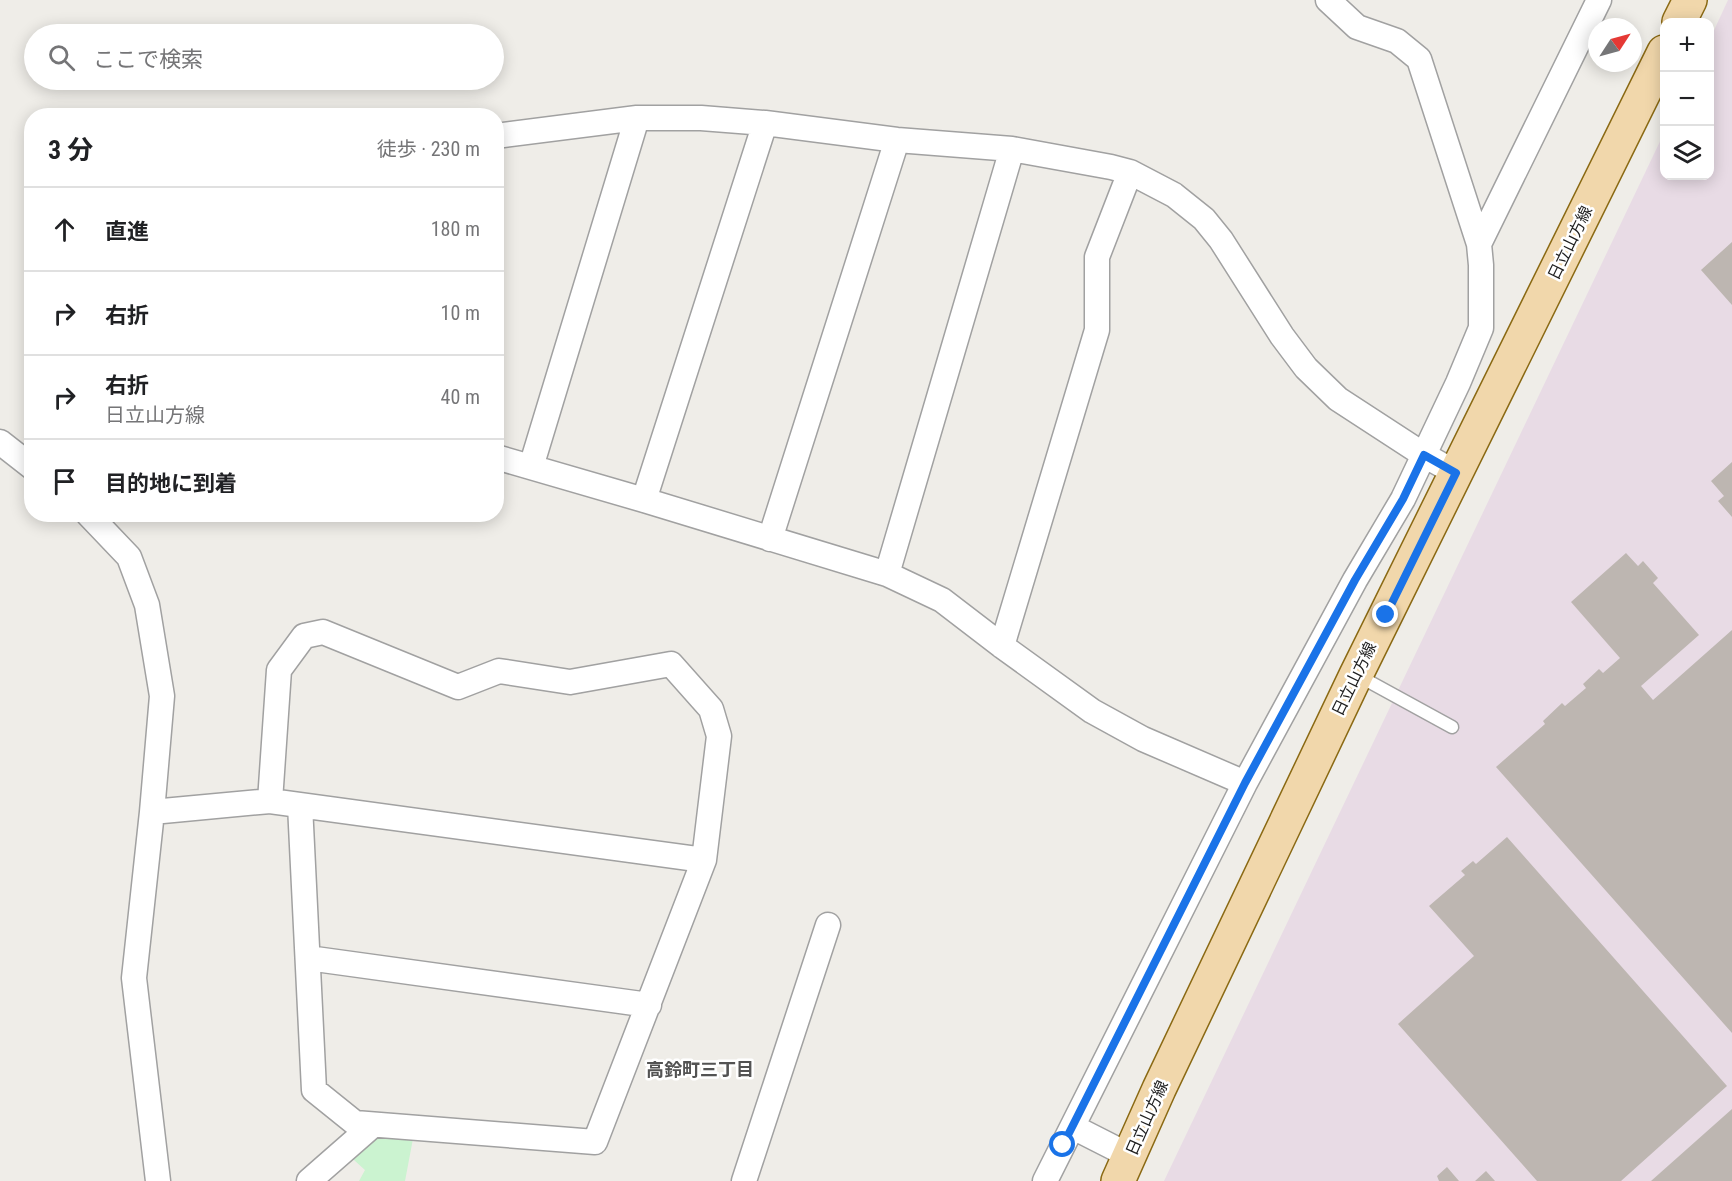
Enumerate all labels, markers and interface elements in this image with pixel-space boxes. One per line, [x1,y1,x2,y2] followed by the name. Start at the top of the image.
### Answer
[1588,18,1642,72] north arrow
[1660,18,1714,180] map controls
[1660,18,1714,72] button: +
[24,24,504,90] search box
[45,41,78,74] icon: search
[93,47,203,72] text: ここで検索
[1660,72,1714,126] button: −
[1660,126,1714,180] button: layers
[48,135,93,165] text: 3 分
[377,137,480,161] text: 徒歩 · 230 m
[1544,203,1596,283] street label: 日立山方線
[48,213,81,246] icon: ahead
[431,217,480,241] text: 180 m
[105,219,149,244] text: 直進
[48,297,81,330] icon: right
[441,301,480,325] text: 10 m
[105,303,149,328] text: 右折
[105,373,149,398] text: 右折
[48,381,81,414] icon: right
[441,385,480,409] text: 40 m
[105,403,205,427] text: 日立山方線
[48,465,81,498] icon: arrive
[105,471,237,496] text: 目的地に到着
[1372,601,1398,627] route end
[1328,639,1380,719] street label: 日立山方線
[646,1059,754,1080] district label: 高鈴町三丁目
[1122,1078,1172,1158] street label: 日立山方線
[1049,1131,1075,1157] route start

